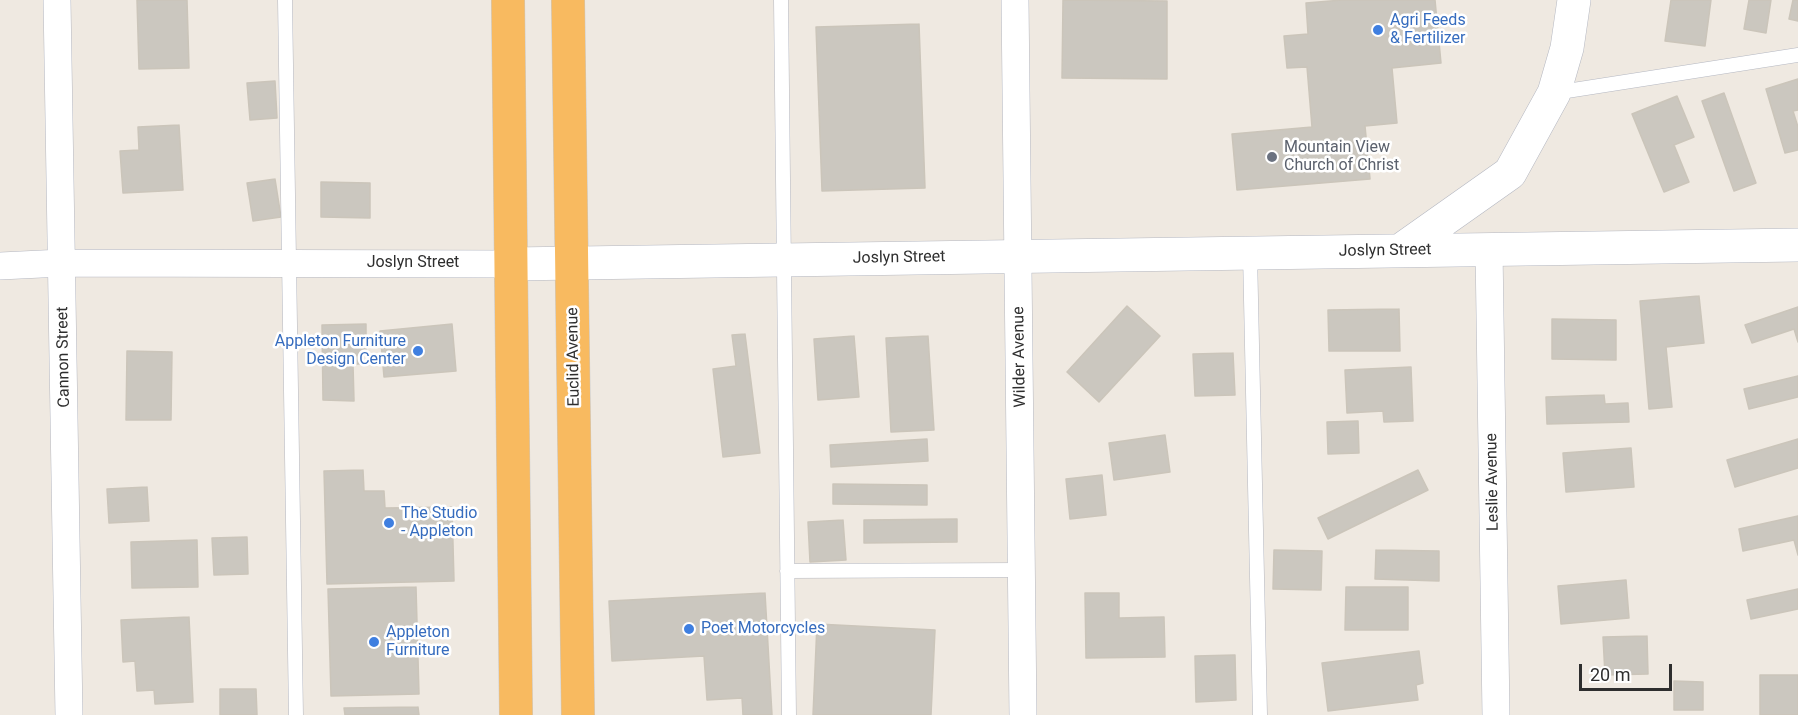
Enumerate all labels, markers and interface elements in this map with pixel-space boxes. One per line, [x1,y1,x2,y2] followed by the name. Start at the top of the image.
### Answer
[1390,11,1466,49] place label: Agri Feeds & Fertilizer
[1371,23,1385,37] marker: Agri Feeds & Fertilizer
[1284,138,1399,176] place label: Mountain View Church of Christ
[1265,150,1279,164] marker: Mountain View Church of Christ
[1338,241,1432,261] street label: Joslyn Street
[852,248,946,268] street label: Joslyn Street
[367,253,459,273] street label: Joslyn Street
[54,306,74,408] street label: Cannon Street
[1010,306,1030,408] street label: Wilder Avenue
[564,307,584,407] street label: Euclid Avenue
[275,332,406,370] place label: Appleton Furniture Design Center
[411,344,425,358] marker: Appleton Furniture Design Center
[1483,433,1503,531] street label: Leslie Avenue
[401,504,477,542] place label: The Studio - Appleton
[382,516,396,530] marker: The Studio - Appleton
[701,619,825,639] place label: Poet Motorcycles
[682,622,696,636] marker: Poet Motorcycles
[386,623,450,661] place label: Appleton Furniture
[367,635,381,649] marker: Appleton Furniture
[1582,652,1675,690] scale bar
[1590,664,1630,685] text: 20 m

